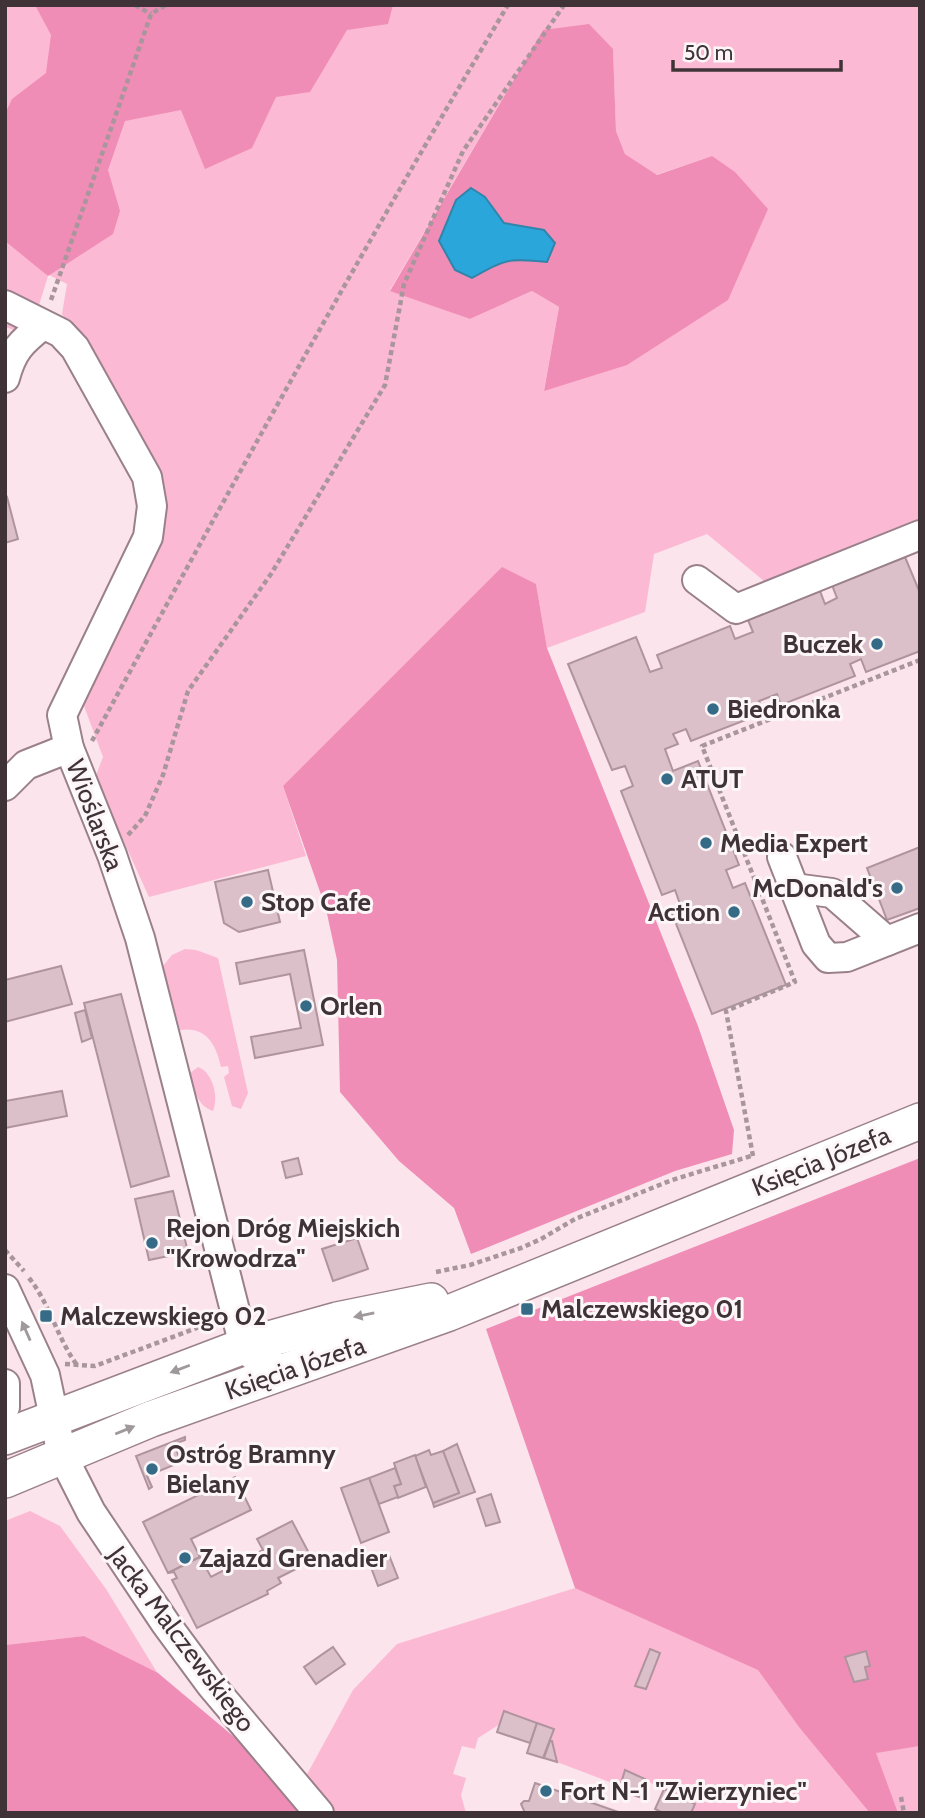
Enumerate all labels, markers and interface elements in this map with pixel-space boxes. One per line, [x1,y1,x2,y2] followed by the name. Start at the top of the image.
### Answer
[673,28,841,72] scale bar
[684,40,733,65] text: 50 m
[783,628,863,660] place label: Buczek
[869,636,885,652] marker: Buczek
[727,693,841,725] place label: Biedronka
[705,701,721,717] marker: Biedronka
[59,755,131,876] street label: Wioślarska
[681,763,744,795] place label: ATUT
[659,771,675,787] marker: ATUT
[720,827,868,859] place label: Media Expert
[698,835,714,851] marker: Media Expert
[752,872,883,904] place label: McDonald's
[889,880,905,896] marker: McDonald's
[261,886,371,918] place label: Stop Cafe
[239,894,255,910] marker: Stop Cafe
[648,896,720,928] place label: Action
[726,904,742,920] marker: Action
[320,990,383,1022] place label: Orlen
[298,998,314,1014] marker: Orlen
[747,1119,895,1203] street label: Księcia Józefa
[166,1212,400,1274] place label: Rejon Dróg Miejskich "Krowodrza"
[144,1235,160,1251] marker: Rejon Dróg Miejskich "Krowodrza"
[541,1293,743,1325] place label: Malczewskiego 01
[60,1300,266,1332] place label: Malczewskiego 02
[519,1301,535,1317] marker: Malczewskiego 01
[38,1308,54,1324] marker: Malczewskiego 02
[353,1309,375,1320] one-way arrow
[20,1321,31,1342] one-way arrow
[221,1329,370,1407] street label: Księcia Józefa
[170,1364,191,1375] one-way arrow
[115,1424,136,1435] one-way arrow
[166,1438,336,1500] place label: Ostróg Bramny Bielany
[144,1461,160,1477] marker: Ostróg Bramny Bielany
[101,1539,262,1738] street label: Jacka Malczewskiego
[199,1542,388,1574] place label: Zajazd Grenadier
[177,1550,193,1566] marker: Zajazd Grenadier
[560,1775,807,1807] place label: Fort N-1 "Zwierzyniec"
[538,1783,554,1799] marker: Fort N-1 "Zwierzyniec"

